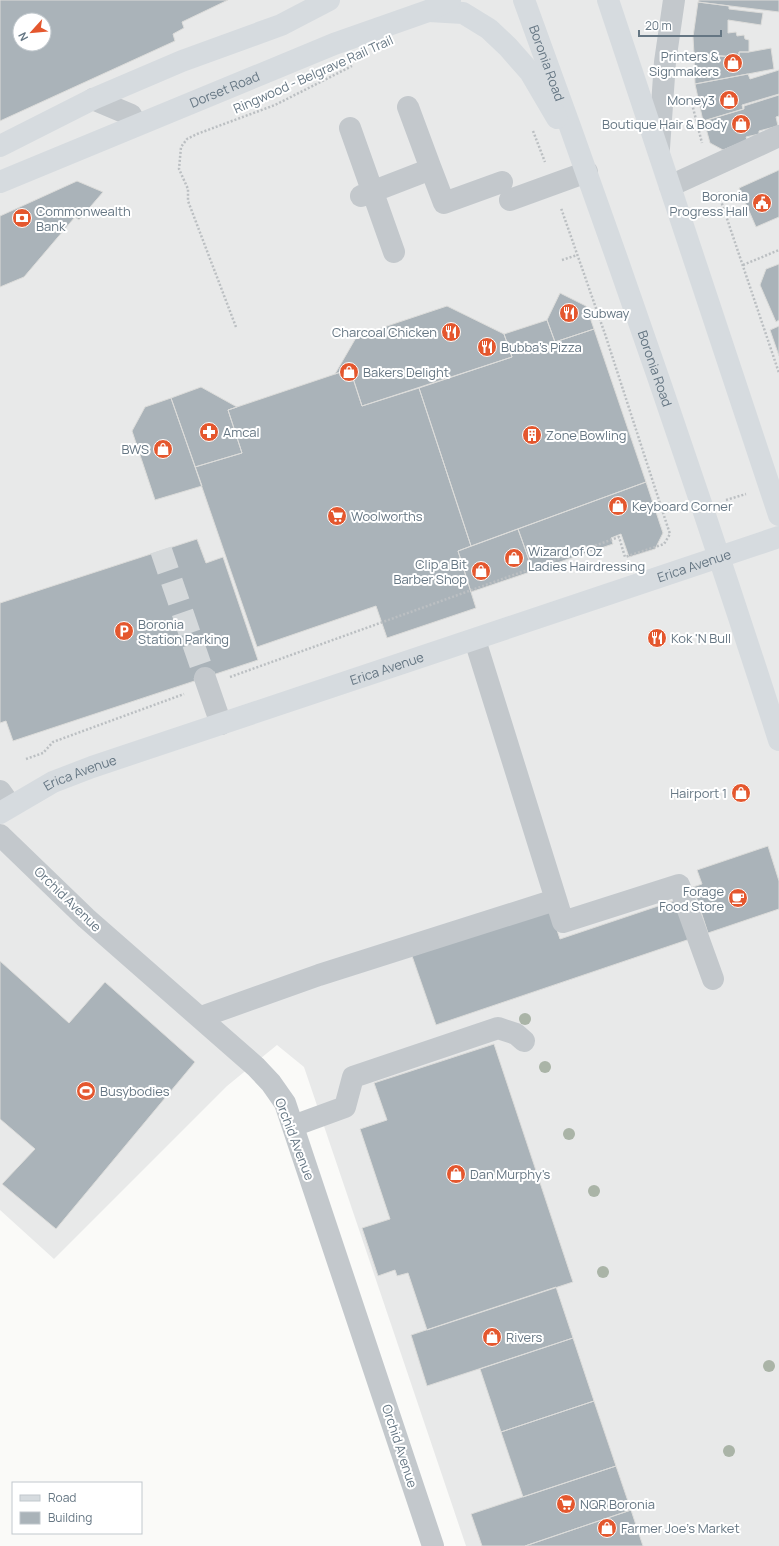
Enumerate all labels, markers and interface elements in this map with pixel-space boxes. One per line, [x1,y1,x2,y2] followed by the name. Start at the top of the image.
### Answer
[12,12,52,52] north arrow
[639,12,721,38] scale bar
[645,17,672,34] text: 20 m
[525,23,569,103] street label: Boronia Road
[14,30,31,44] text: N
[230,31,396,117] street label: Ringwood - Belgrave Rail Trail
[649,47,720,80] place label: Printers & Signmakers
[722,52,744,74] shop icon: Printers & Signmakers
[187,67,262,112] street label: Dorset Road
[718,89,740,111] shop icon: Money3
[667,91,715,109] place label: Money3
[730,113,752,135] shop icon: Boutique Hair & Body
[602,115,727,133] place label: Boutique Hair & Body
[670,187,748,220] place label: Boronia Progress Hall
[751,192,773,214] public building icon: Boronia Progress Hall
[36,202,131,235] place label: Commonwealth Bank
[11,207,33,229] bank icon: Commonwealth Bank
[558,302,580,324] restaurant icon: Subway
[583,304,630,322] place label: Subway
[440,321,462,343] restaurant icon: Charcoal Chicken
[332,323,437,341] place label: Charcoal Chicken
[634,328,676,409] street label: Boronia Road
[476,336,498,358] restaurant icon: Bubba's Pizza
[501,338,582,356] place label: Bubba's Pizza
[338,361,360,383] shop icon: Bakers Delight
[363,363,449,381] place label: Bakers Delight
[198,421,220,443] pharmacy icon: Amcal
[223,423,260,441] place label: Amcal
[521,424,543,446] building icon: Zone Bowling
[546,426,626,444] place label: Zone Bowling
[152,438,174,460] shop icon: BWS
[122,440,149,458] place label: BWS
[607,495,629,517] shop icon: Keyboard Corner
[632,497,733,515] place label: Keyboard Corner
[326,505,348,527] supermarket icon: Woolworths
[351,507,423,525] place label: Woolworths
[528,542,645,575] place label: Wizard of Oz Ladies Hairdressing
[655,545,734,586] street label: Erica Avenue
[503,547,525,569] shop icon: Wizard of Oz Ladies Hairdressing
[393,555,467,588] place label: Clip a Bit Barber Shop
[470,560,492,582] shop icon: Clip a Bit Barber Shop
[138,615,229,648] place label: Boronia Station Parking
[113,620,135,642] parking icon: Boronia Station Parking
[646,627,668,649] restaurant icon: Kok 'N Bull
[671,629,731,647] place label: Kok 'N Bull
[348,647,426,689] street label: Erica Avenue
[40,750,119,795] street label: Erica Avenue
[730,782,752,804] shop icon: Hairport 1
[670,784,727,802] place label: Hairport 1
[31,862,106,936] street label: Orchid Avenue
[659,882,724,915] place label: Forage Food Store
[727,887,749,909] cafe icon: Forage Food Store
[75,1080,97,1102] sports icon: Busybodies
[100,1082,170,1100] place label: Busybodies
[271,1095,319,1183] street label: Orchid Avenue
[445,1163,467,1185] shop icon: Dan Murphy's
[470,1165,551,1183] place label: Dan Murphy's
[481,1326,503,1348] shop icon: Rivers
[506,1328,543,1346] place label: Rivers
[378,1402,422,1490] street label: Orchid Avenue
[12,1482,142,1534] legend
[48,1489,76,1506] text: Road
[555,1493,577,1515] supermarket icon: NQR Boronia
[580,1495,655,1513] place label: NQR Boronia
[48,1509,92,1526] text: Building
[596,1517,618,1539] shop icon: Farmer Joe's Market
[621,1519,740,1537] place label: Farmer Joe's Market

